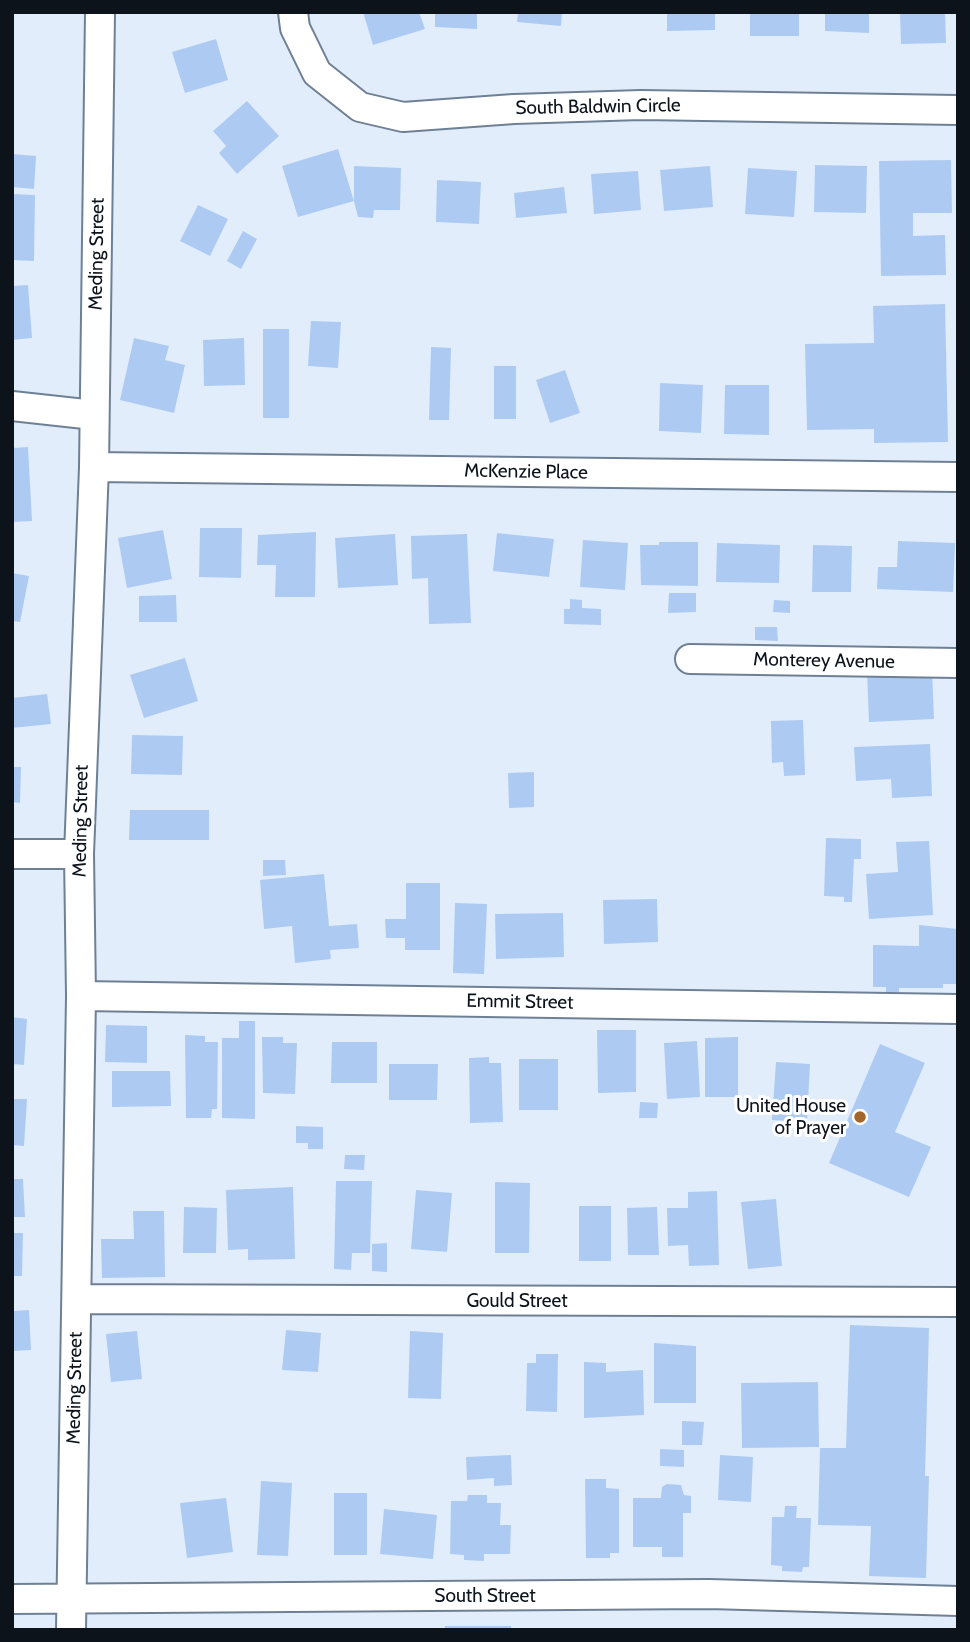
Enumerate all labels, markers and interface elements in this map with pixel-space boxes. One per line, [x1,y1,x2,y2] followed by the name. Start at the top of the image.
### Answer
[515,94,681,120] street label: South Baldwin Circle
[85,197,109,311] street label: Meding Street
[464,460,588,484] street label: McKenzie Place
[753,648,895,674] street label: Monterey Avenue
[69,764,93,878] street label: Meding Street
[466,990,574,1014] street label: Emmit Street
[736,1095,846,1139] place label: United House of Prayer
[852,1109,868,1125] marker: United House of Prayer
[466,1290,568,1312] street label: Gould Street
[63,1331,87,1445] street label: Meding Street
[434,1585,536,1607] street label: South Street

